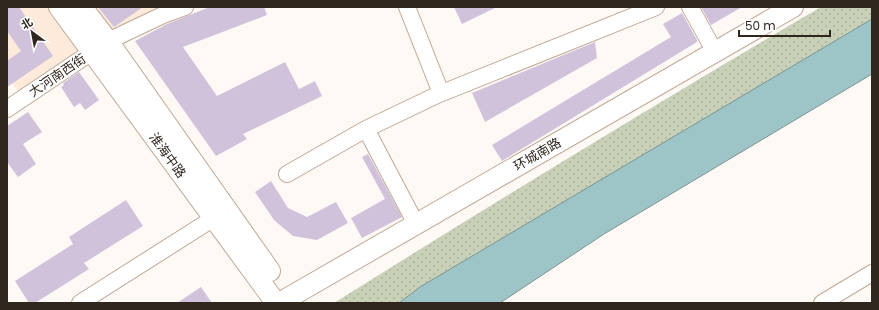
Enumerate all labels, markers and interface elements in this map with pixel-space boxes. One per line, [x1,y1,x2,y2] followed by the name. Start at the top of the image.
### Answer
[12,12,52,52] north arrow
[739,12,830,38] scale bar
[18,14,36,33] text: 北
[745,17,776,34] text: 50 m
[25,49,90,101] street label: 大河南西街
[145,129,191,182] street label: 淮海中路
[510,133,565,176] street label: 环城南路

